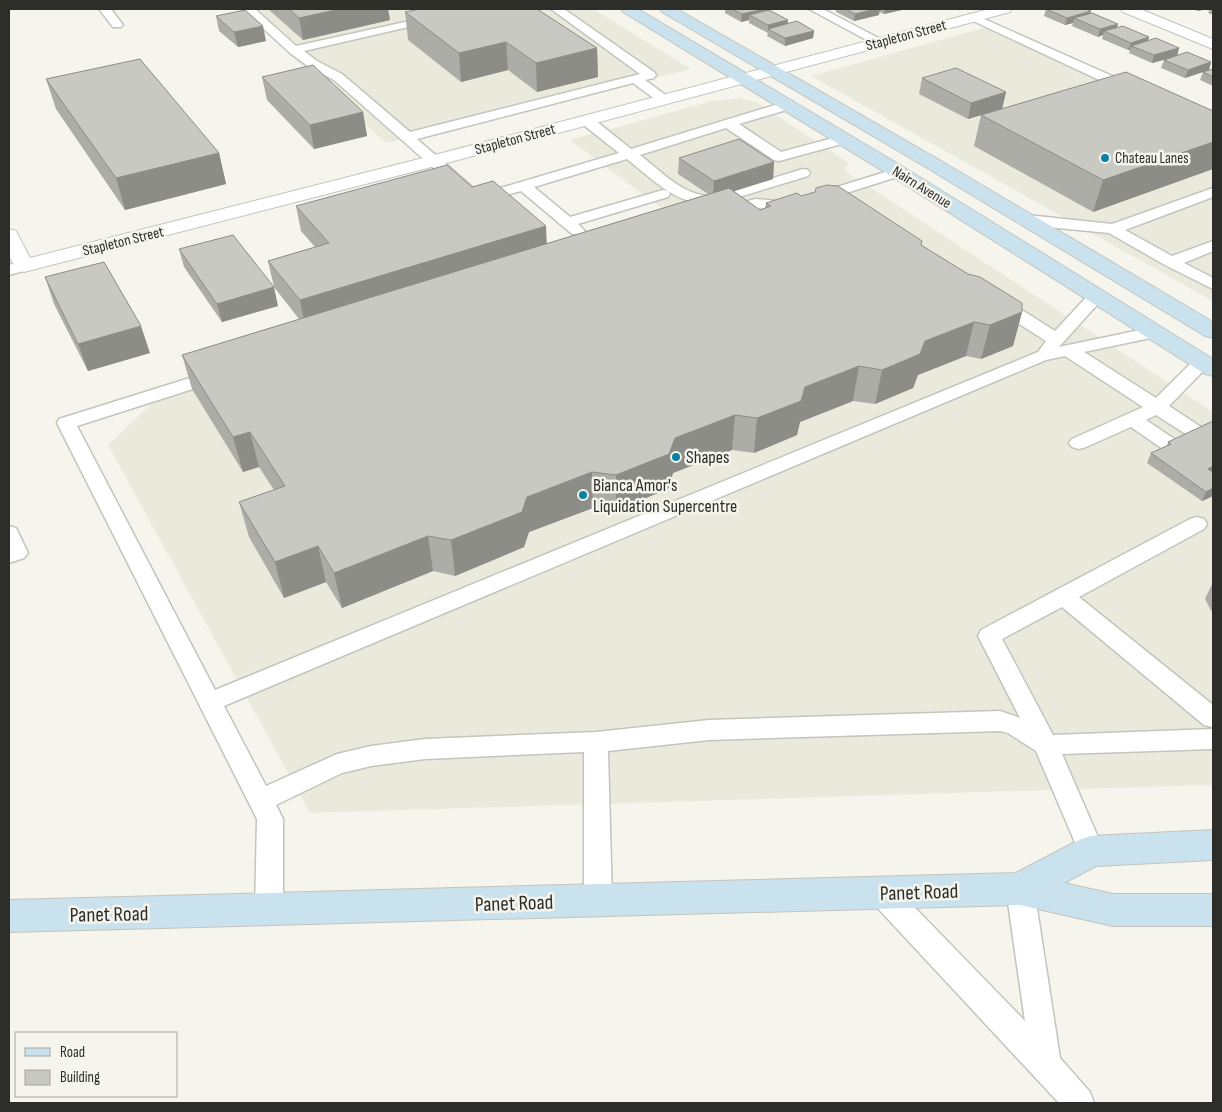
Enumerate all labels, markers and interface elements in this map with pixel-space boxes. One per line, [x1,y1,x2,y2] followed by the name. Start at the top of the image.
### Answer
[864,15,949,55] street label: Stapleton Street
[473,119,558,159] street label: Stapleton Street
[1115,149,1189,168] place label: Chateau Lanes
[1099,152,1111,164] marker: Chateau Lanes
[889,162,955,213] street label: Nairn Avenue
[81,222,166,261] street label: Stapleton Street
[686,447,730,468] place label: Shapes
[670,451,682,463] marker: Shapes
[593,475,737,517] place label: Bianca Amor's Liquidation Supercentre
[577,489,589,501] marker: Bianca Amor's Liquidation Supercentre
[879,879,959,906] street label: Panet Road
[474,890,554,917] street label: Panet Road
[69,901,149,928] street label: Panet Road
[15,1032,178,1097] legend
[60,1043,85,1062] text: Road
[60,1068,100,1087] text: Building

